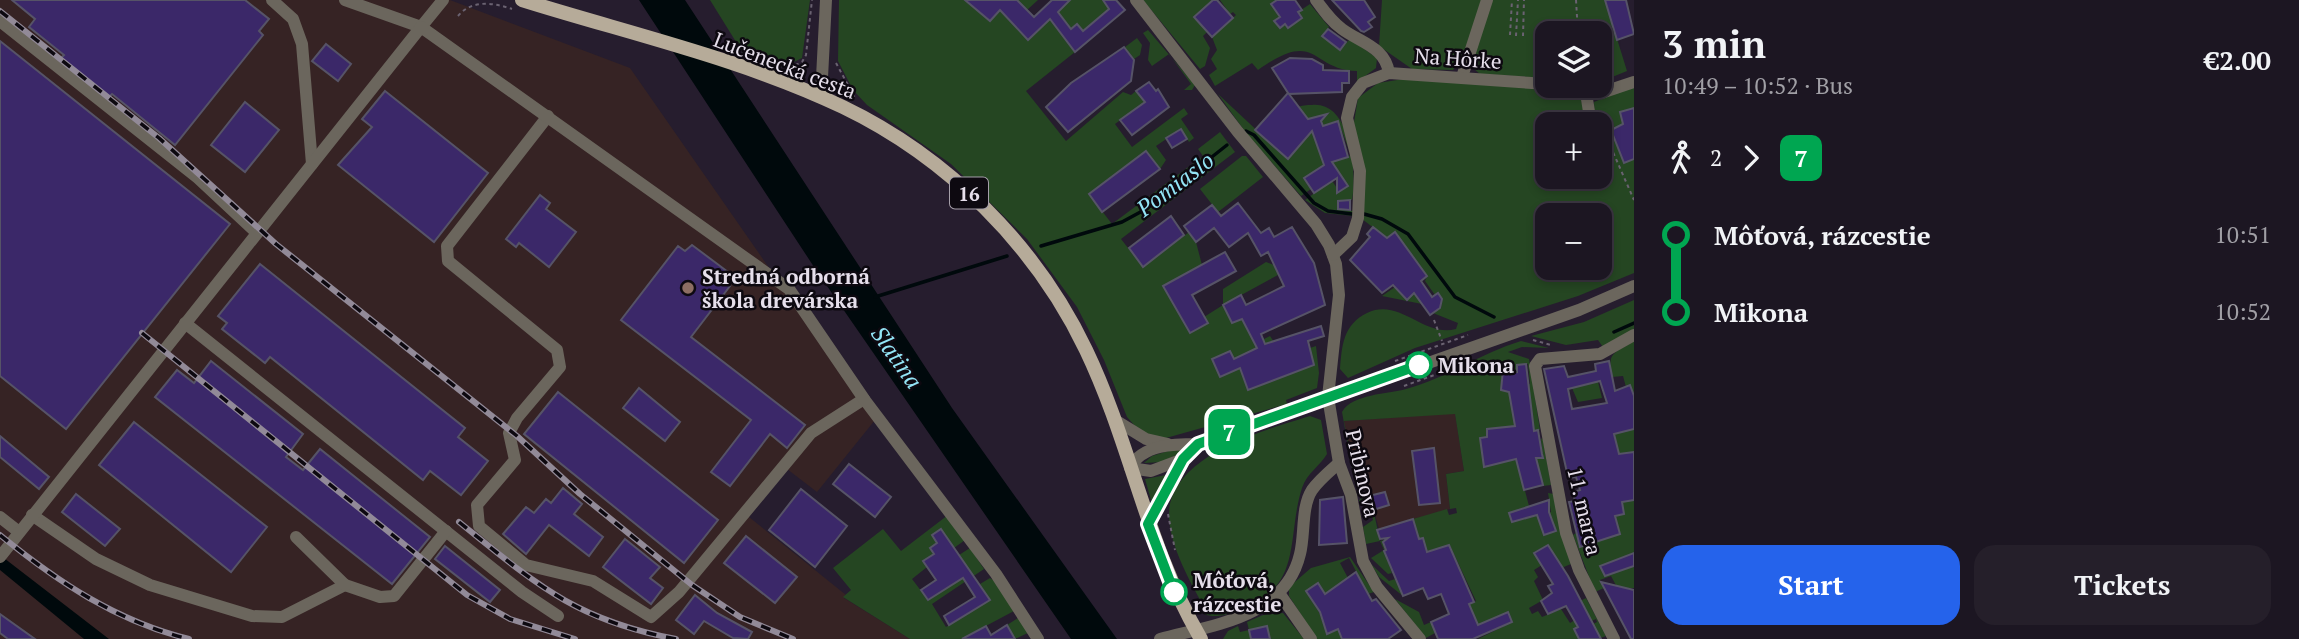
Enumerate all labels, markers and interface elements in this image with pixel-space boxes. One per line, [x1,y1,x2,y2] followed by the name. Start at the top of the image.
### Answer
[1662,19,1766,69] text: 3 min
[1535,21,1612,280] map controls
[1535,21,1612,98] button: layers
[710,25,861,105] street label: Lučenecká cesta
[1414,41,1502,75] street label: Na Hôrke
[2205,43,2271,77] text: €2.00
[1662,70,1853,101] text: 10:49 – 10:52 · Bus
[1535,112,1612,189] button: +
[1662,139,1700,177] icon: walk
[1732,139,1770,177] icon: forward
[1710,142,1722,173] text: 2
[1794,142,1808,174] text: 7
[1129,145,1220,224] water label: Pomiaslo
[950,178,988,209] road number: 16
[1535,203,1612,280] button: −
[1714,218,1931,252] text: Môťová, rázcestie
[2214,219,2271,250] text: 10:51
[702,262,870,314] place label: Stredná odborná škola drevárska
[680,280,696,296] marker: Stredná odborná škola drevárska
[1714,295,1808,329] text: Mikona
[2214,296,2271,327] text: 10:52
[864,319,930,395] water label: Slatina
[1438,351,1514,379] place label: Mikona
[1406,352,1432,378] marker: Mikona
[1206,409,1252,455] line badge: 7
[1222,416,1236,448] text: 7
[1339,426,1387,520] street label: Pribinova
[1561,464,1609,558] street label: 11. marca
[1662,545,1960,625] button: Start
[1974,545,2271,625] button: Tickets
[1193,566,1282,618] place label: Môťová, rázcestie
[1161,579,1187,605] marker: Môťová, rázcestie

